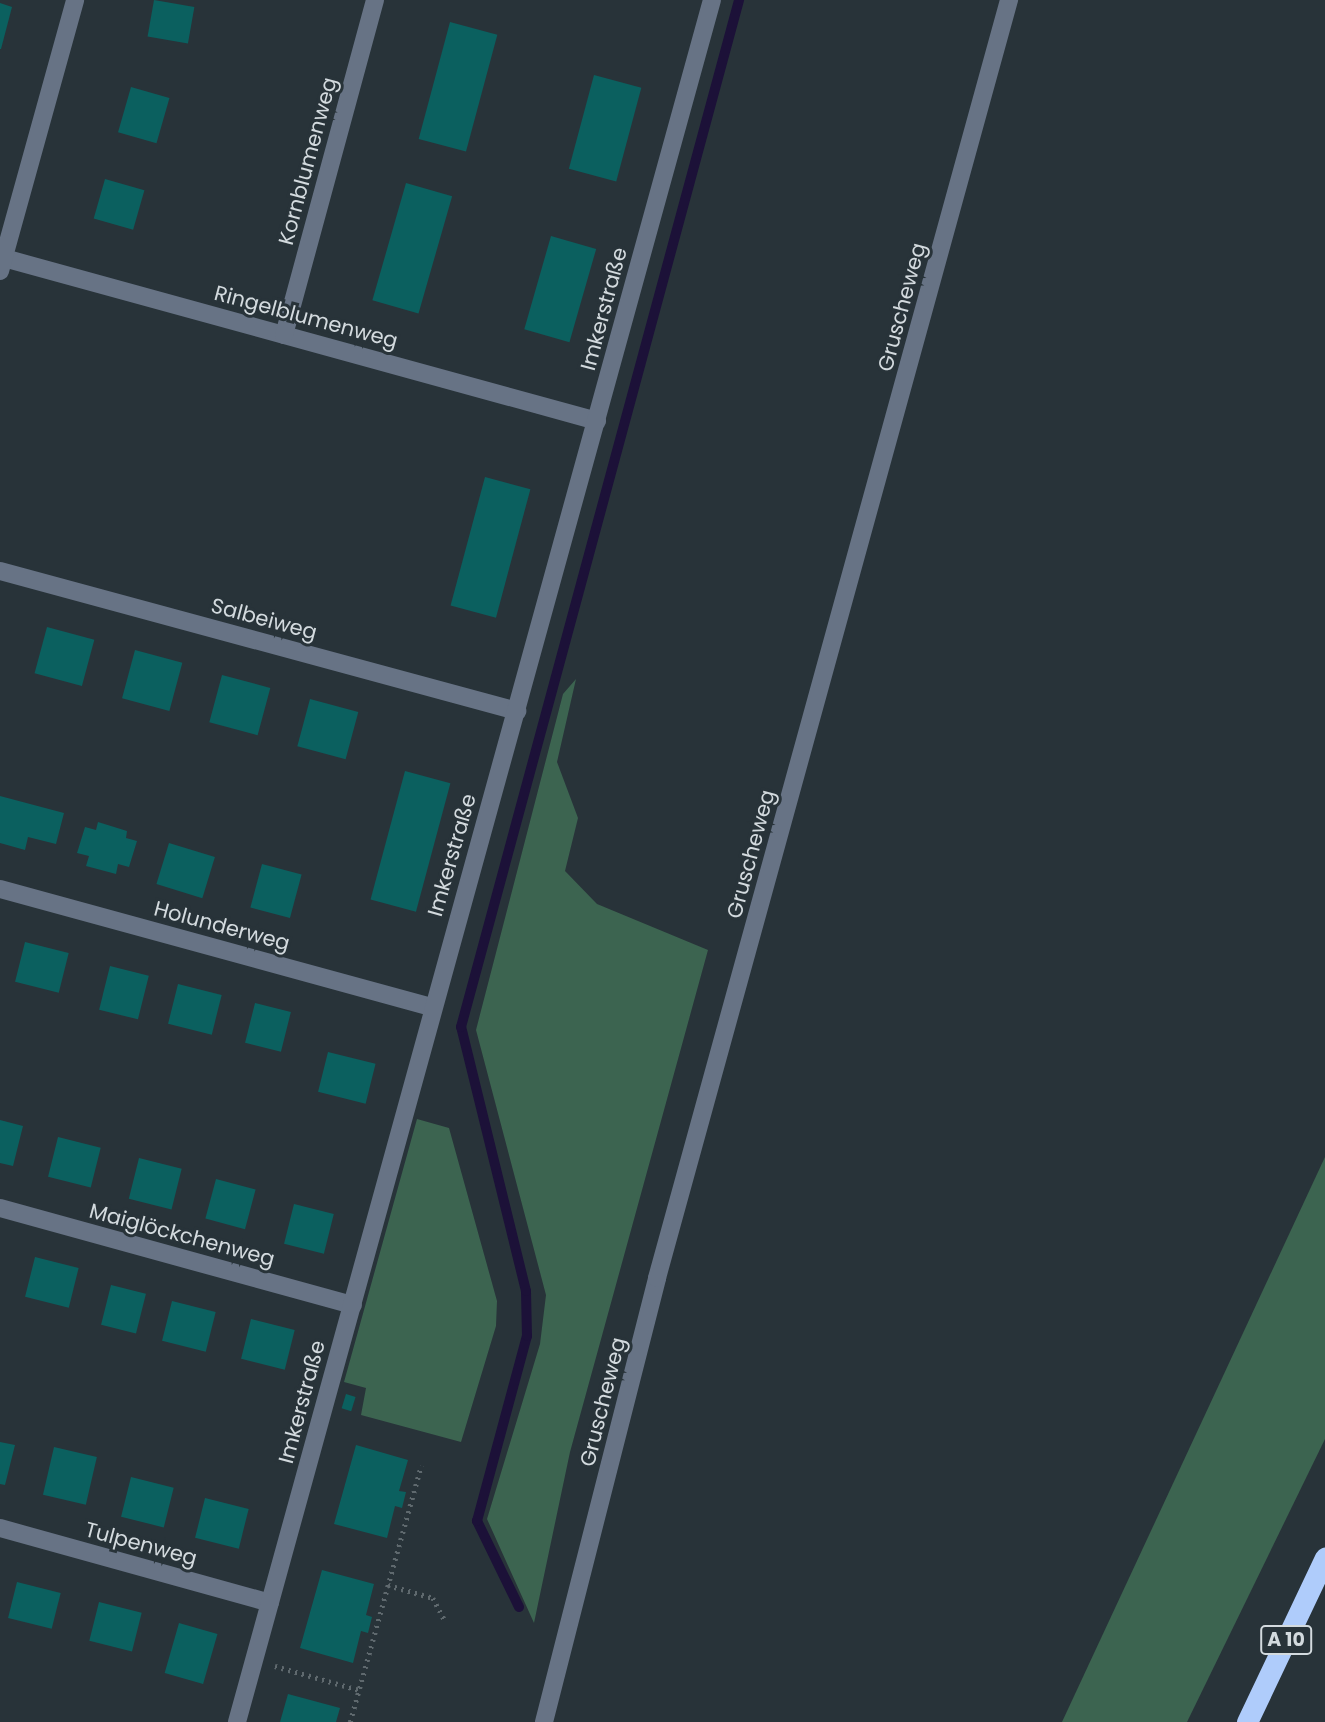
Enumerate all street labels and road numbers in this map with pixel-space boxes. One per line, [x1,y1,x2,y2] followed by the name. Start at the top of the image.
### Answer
[273,74,343,248] street label: Kornblumenweg
[873,240,931,374] street label: Gruscheweg
[575,245,633,373] street label: Imkerstraße
[211,280,401,354] street label: Ringelblumenweg
[208,593,320,645] street label: Salbeiweg
[722,787,780,921] street label: Gruscheweg
[422,791,482,919] street label: Imkerstraße
[151,896,293,956] street label: Holunderweg
[87,1198,277,1272] street label: Maiglöckchenweg
[575,1335,631,1469] street label: Gruscheweg
[273,1338,331,1466] street label: Imkerstraße
[82,1517,200,1571] street label: Tulpenweg
[1260,1624,1312,1656] road number: A 10

